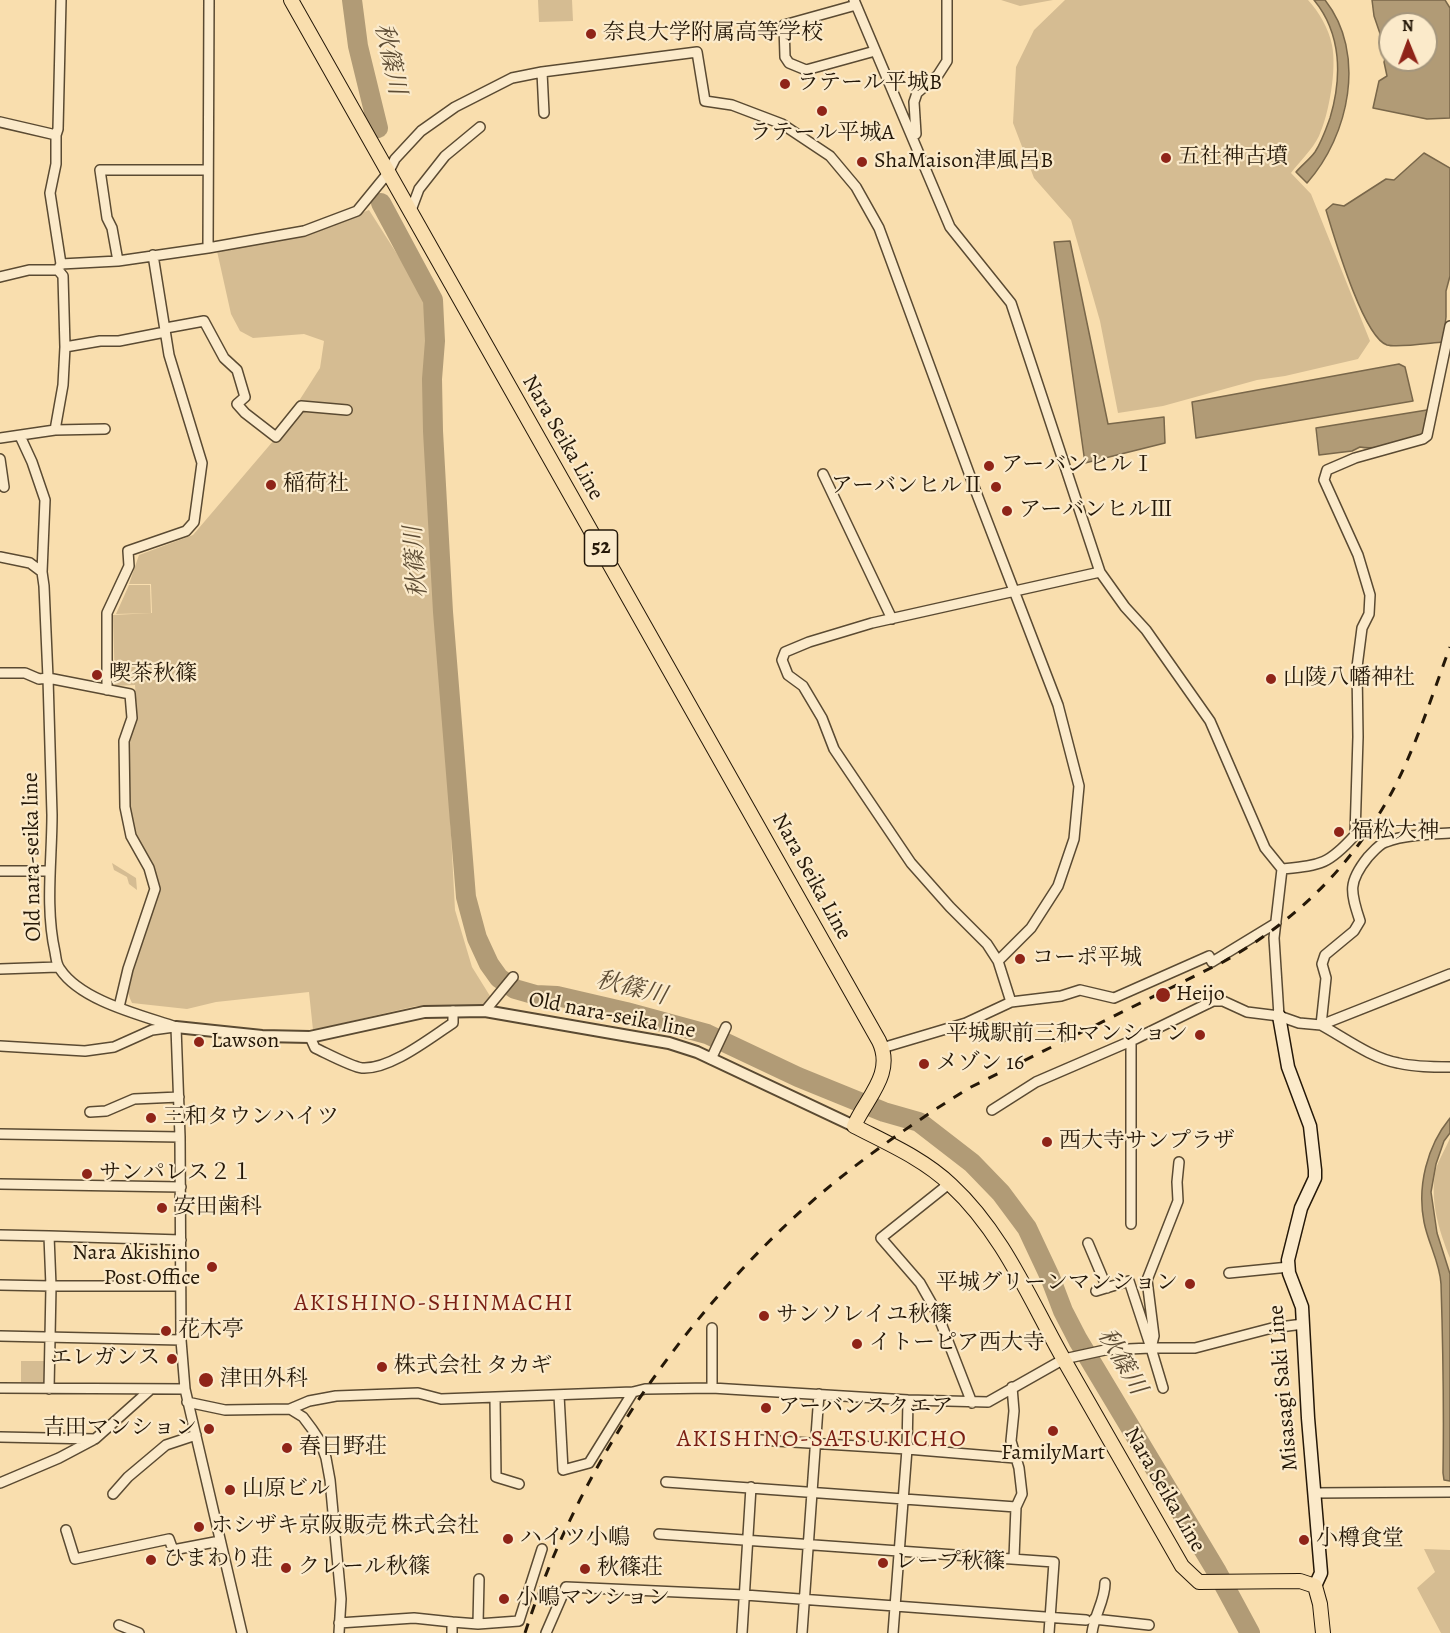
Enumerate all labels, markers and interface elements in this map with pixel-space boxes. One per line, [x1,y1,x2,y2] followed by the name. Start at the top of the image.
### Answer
[1378,12,1438,72] north arrow
[1402,15,1414,37] text: N
[367,21,411,97] water label: 秋篠川
[603,21,823,47] place label: 奈良大学附属高等学校
[584,27,598,41] marker: 奈良大学附属高等学校
[797,71,942,97] place label: ラテール平城B
[778,77,792,91] marker: ラテール平城B
[815,104,829,118] marker: ラテール平城A
[750,121,894,147] place label: ラテール平城A
[1178,145,1288,171] place label: 五社神古墳
[874,149,1053,175] place label: ShaMaison津風呂B
[1159,151,1173,165] marker: 五社神古墳
[855,155,869,169] marker: ShaMaison津風呂B
[516,371,608,505] street label: Nara Seika Line
[1001,453,1154,479] place label: アーバンヒルⅠ
[982,459,996,473] marker: アーバンヒルⅠ
[283,472,349,498] place label: 稲荷社
[831,474,984,500] place label: アーバンヒルⅡ
[264,478,278,492] marker: 稲荷社
[989,480,1003,494] marker: アーバンヒルⅡ
[1019,498,1172,524] place label: アーバンヒルⅢ
[1000,504,1014,518] marker: アーバンヒルⅢ
[400,525,434,599] water label: 秋篠川
[584,530,618,566] road number: 52
[109,662,197,688] place label: 喫茶秋篠
[1283,666,1415,692] place label: 山陵八幡神社
[90,668,104,682] marker: 喫茶秋篠
[1264,672,1278,686] marker: 山陵八幡神社
[18,772,48,942] street label: Old nara-seika line
[765,809,857,945] street label: Nara Seika Line
[1351,819,1439,845] place label: 福松大神
[1332,825,1346,839] marker: 福松大神
[1032,946,1142,972] place label: コーポ平城
[1013,952,1027,966] marker: コーポ平城
[593,966,669,1012] water label: 秋篠川
[1176,982,1225,1008] place label: Heijo
[1154,986,1172,1004] marker: Heijo
[526,987,698,1045] street label: Old nara-seika line
[946,1022,1188,1048] place label: 平城駅前三和マンション
[1193,1028,1207,1042] marker: 平城駅前三和マンション
[211,1029,279,1055] place label: Lawson
[192,1035,206,1049] marker: Lawson
[936,1051,1024,1077] place label: メゾン 16
[917,1057,931,1071] marker: メゾン 16
[163,1105,339,1131] place label: 三和タウンハイツ
[144,1111,158,1125] marker: 三和タウンハイツ
[1059,1129,1235,1155] place label: 西大寺サンプラザ
[1040,1135,1054,1149] marker: 西大寺サンプラザ
[99,1161,253,1187] place label: サンパレス２１
[80,1167,94,1181] marker: サンパレス２１
[174,1195,262,1221] place label: 安田歯科
[155,1201,169,1215] marker: 安田歯科
[72,1241,200,1292] place label: Nara Akishino Post Office
[205,1260,219,1274] marker: Nara Akishino Post Office
[936,1271,1178,1297] place label: 平城グリーンマンション
[1183,1277,1197,1291] marker: 平城グリーンマンション
[294,1290,574,1318] district label: AKISHINO-SHINMACHI
[776,1303,952,1329] place label: サンソレイユ秋篠
[1264,1304,1304,1472] street label: Misasagi Saki Line
[757,1309,771,1323] marker: サンソレイユ秋篠
[178,1318,244,1344] place label: 花木亭
[159,1324,173,1338] marker: 花木亭
[1091,1324,1151,1400] water label: 秋篠川
[869,1331,1045,1357] place label: イトーピア西大寺
[850,1337,864,1351] marker: イトーピア西大寺
[50,1346,160,1372] place label: エレガンス
[165,1352,179,1366] marker: エレガンス
[394,1354,552,1380] place label: 株式会社 タカギ
[375,1360,389,1374] marker: 株式会社 タカギ
[220,1367,308,1393] place label: 津田外科
[197,1371,215,1389] marker: 津田外科
[778,1395,953,1421] place label: アーバンスクエア
[759,1401,773,1415] marker: アーバンスクエア
[43,1416,197,1442] place label: 吉田マンション
[202,1422,216,1436] marker: 吉田マンション
[1118,1423,1210,1557] street label: Nara Seika Line
[1046,1424,1060,1438] marker: FamilyMart
[677,1426,967,1454] district label: AKISHINO-SATSUKICHO
[299,1435,387,1461] place label: 春日野荘
[280,1441,294,1455] marker: 春日野荘
[1001,1441,1105,1467] place label: FamilyMart
[242,1477,330,1503] place label: 山原ビル
[223,1483,237,1497] marker: 山原ビル
[211,1514,479,1540] place label: ホシザキ京阪販売 株式会社
[192,1520,206,1534] marker: ホシザキ京阪販売 株式会社
[520,1526,630,1552] place label: ハイツ小嶋
[1316,1527,1404,1553] place label: 小樽食堂
[501,1532,515,1546] marker: ハイツ小嶋
[1297,1533,1311,1547] marker: 小樽食堂
[163,1547,273,1573] place label: ひまわり荘
[895,1550,1005,1576] place label: レープ秋篠
[144,1553,158,1567] marker: ひまわり荘
[298,1555,430,1581] place label: クレール秋篠
[597,1556,663,1582] place label: 秋篠荘
[876,1556,890,1570] marker: レープ秋篠
[279,1561,293,1575] marker: クレール秋篠
[578,1562,592,1576] marker: 秋篠荘
[516,1586,670,1612] place label: 小嶋マンション
[497,1592,511,1606] marker: 小嶋マンション

